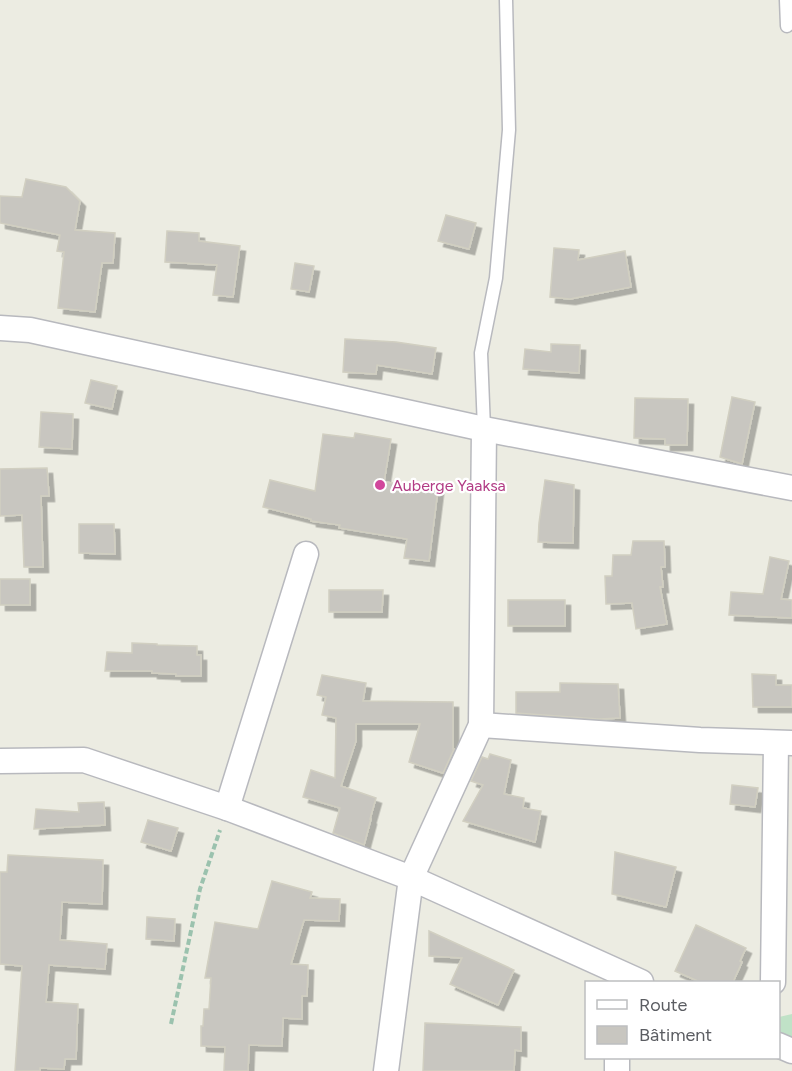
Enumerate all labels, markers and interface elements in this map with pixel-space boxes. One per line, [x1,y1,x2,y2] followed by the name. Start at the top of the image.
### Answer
[392,476,506,495] place label: Auberge Yaaksa
[373,478,387,492] marker: Auberge Yaaksa
[585,981,780,1059] legend
[639,994,688,1016] text: Route
[639,1024,712,1046] text: Bâtiment

